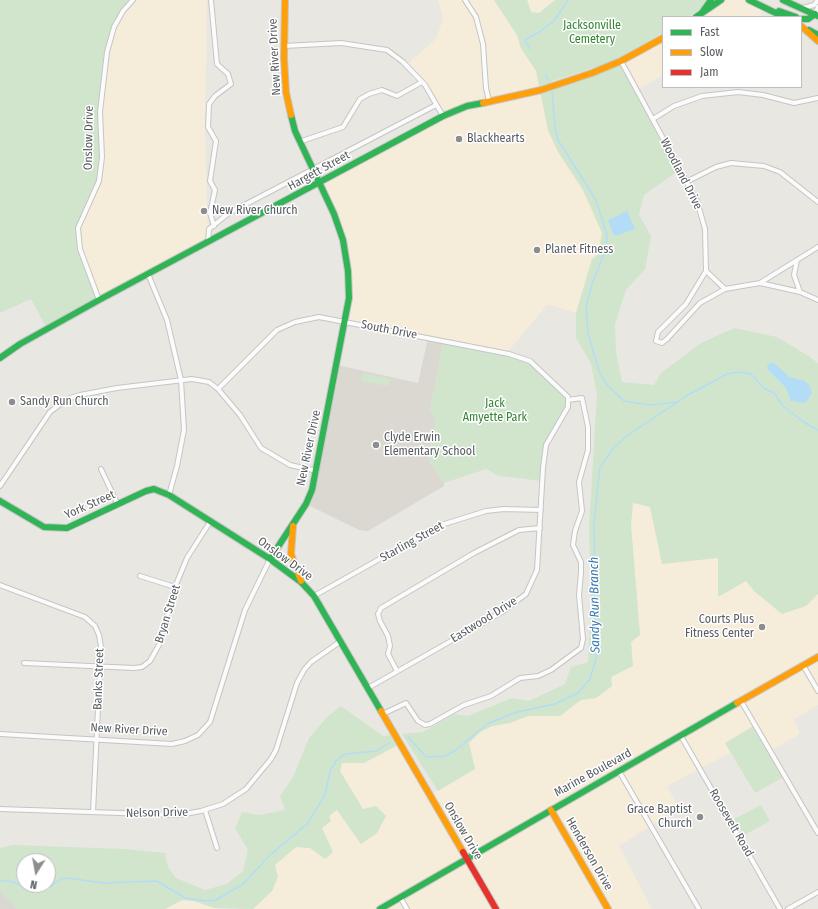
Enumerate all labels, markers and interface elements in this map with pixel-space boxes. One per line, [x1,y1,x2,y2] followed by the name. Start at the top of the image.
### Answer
[662,16,802,88] legend
[266,18,284,96] street label: New River Drive
[563,19,621,47] park label: Jacksonville Cemetery
[700,25,719,39] text: Fast
[700,45,723,59] text: Slow
[700,65,718,79] text: Jam
[81,106,97,170] street label: Onslow Drive
[467,132,525,146] place label: Blackhearts
[454,134,464,144] marker: Blackhearts
[657,136,705,212] street label: Woodland Drive
[285,148,353,194] street label: Hargett Street
[212,204,298,218] place label: New River Church
[199,206,209,216] marker: New River Church
[545,243,613,257] place label: Planet Fitness
[532,245,542,255] marker: Planet Fitness
[360,317,418,343] street label: South Drive
[20,395,109,409] place label: Sandy Run Church
[7,397,17,407] marker: Sandy Run Church
[463,397,527,425] park label: Jack Amyette Park
[294,409,324,487] street label: New River Drive
[384,431,475,459] place label: Clyde Erwin Elementary School
[371,440,381,450] marker: Clyde Erwin Elementary School
[63,488,117,522] street label: York Street
[378,519,446,565] street label: Starling Street
[255,534,315,584] street label: Onslow Drive
[586,557,604,653] water label: Sandy Run Branch
[152,583,184,645] street label: Bryan Street
[448,594,520,646] street label: Eastwood Drive
[685,613,754,641] place label: Courts Plus Fitness Center
[757,622,767,632] marker: Courts Plus Fitness Center
[91,648,107,710] street label: Banks Street
[90,721,168,739] street label: New River Drive
[552,746,634,800] street label: Marine Boulevard
[706,786,756,860] street label: Roosevelt Road
[441,799,485,863] street label: Onslow Drive
[627,803,692,831] place label: Grace Baptist Church
[126,805,188,821] street label: Nelson Drive
[695,812,705,822] marker: Grace Baptist Church
[562,815,616,893] street label: Henderson Drive
[16,853,56,893] north arrow
[29,877,38,891] text: N

